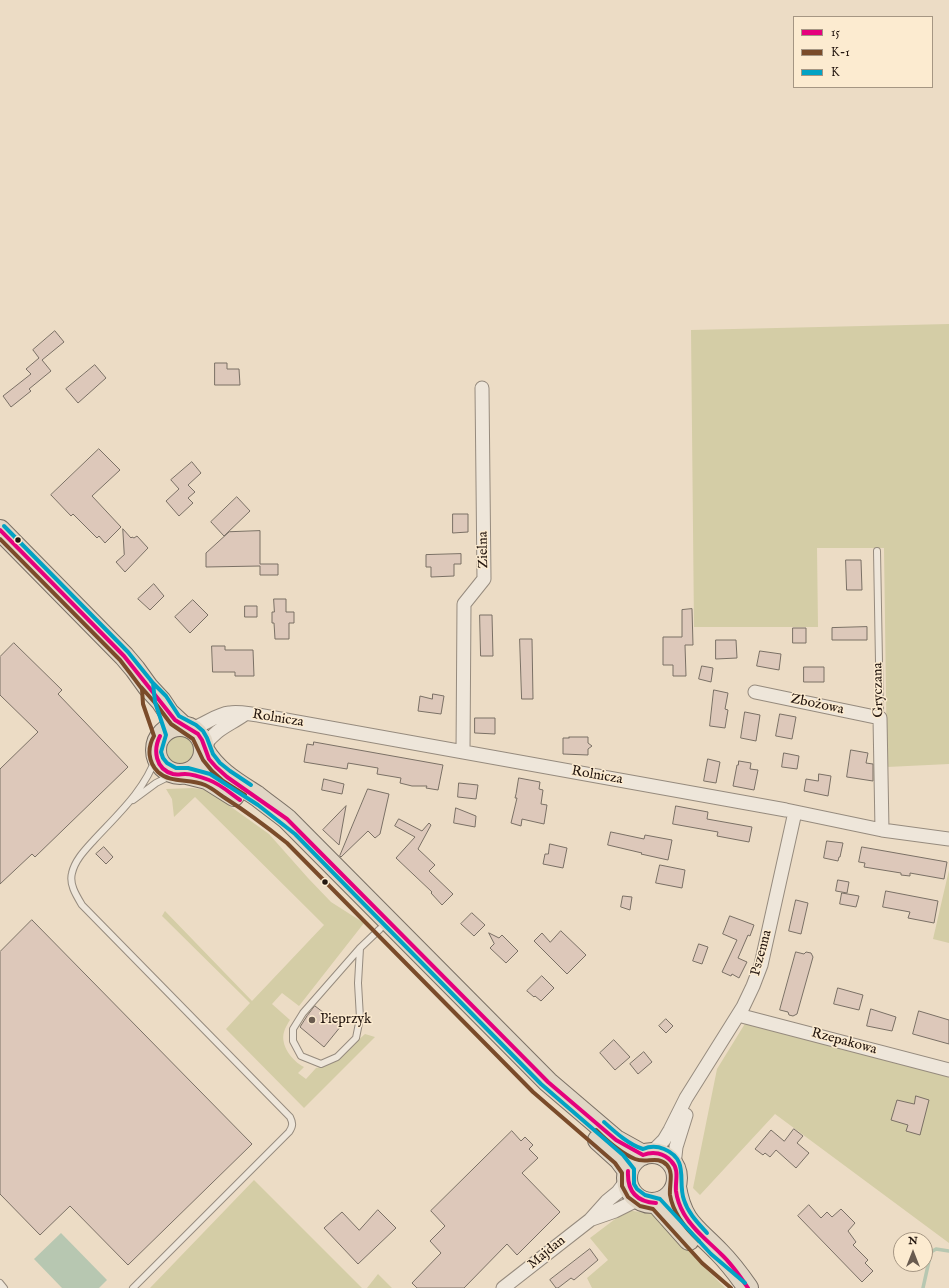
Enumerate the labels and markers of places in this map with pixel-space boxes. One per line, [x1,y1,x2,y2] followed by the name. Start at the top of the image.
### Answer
[13,535,23,545] unlabelled marker
[320,877,330,887] unlabelled marker
[320,1012,372,1028] place label: Pieprzyk
[307,1015,317,1025] marker: Pieprzyk

